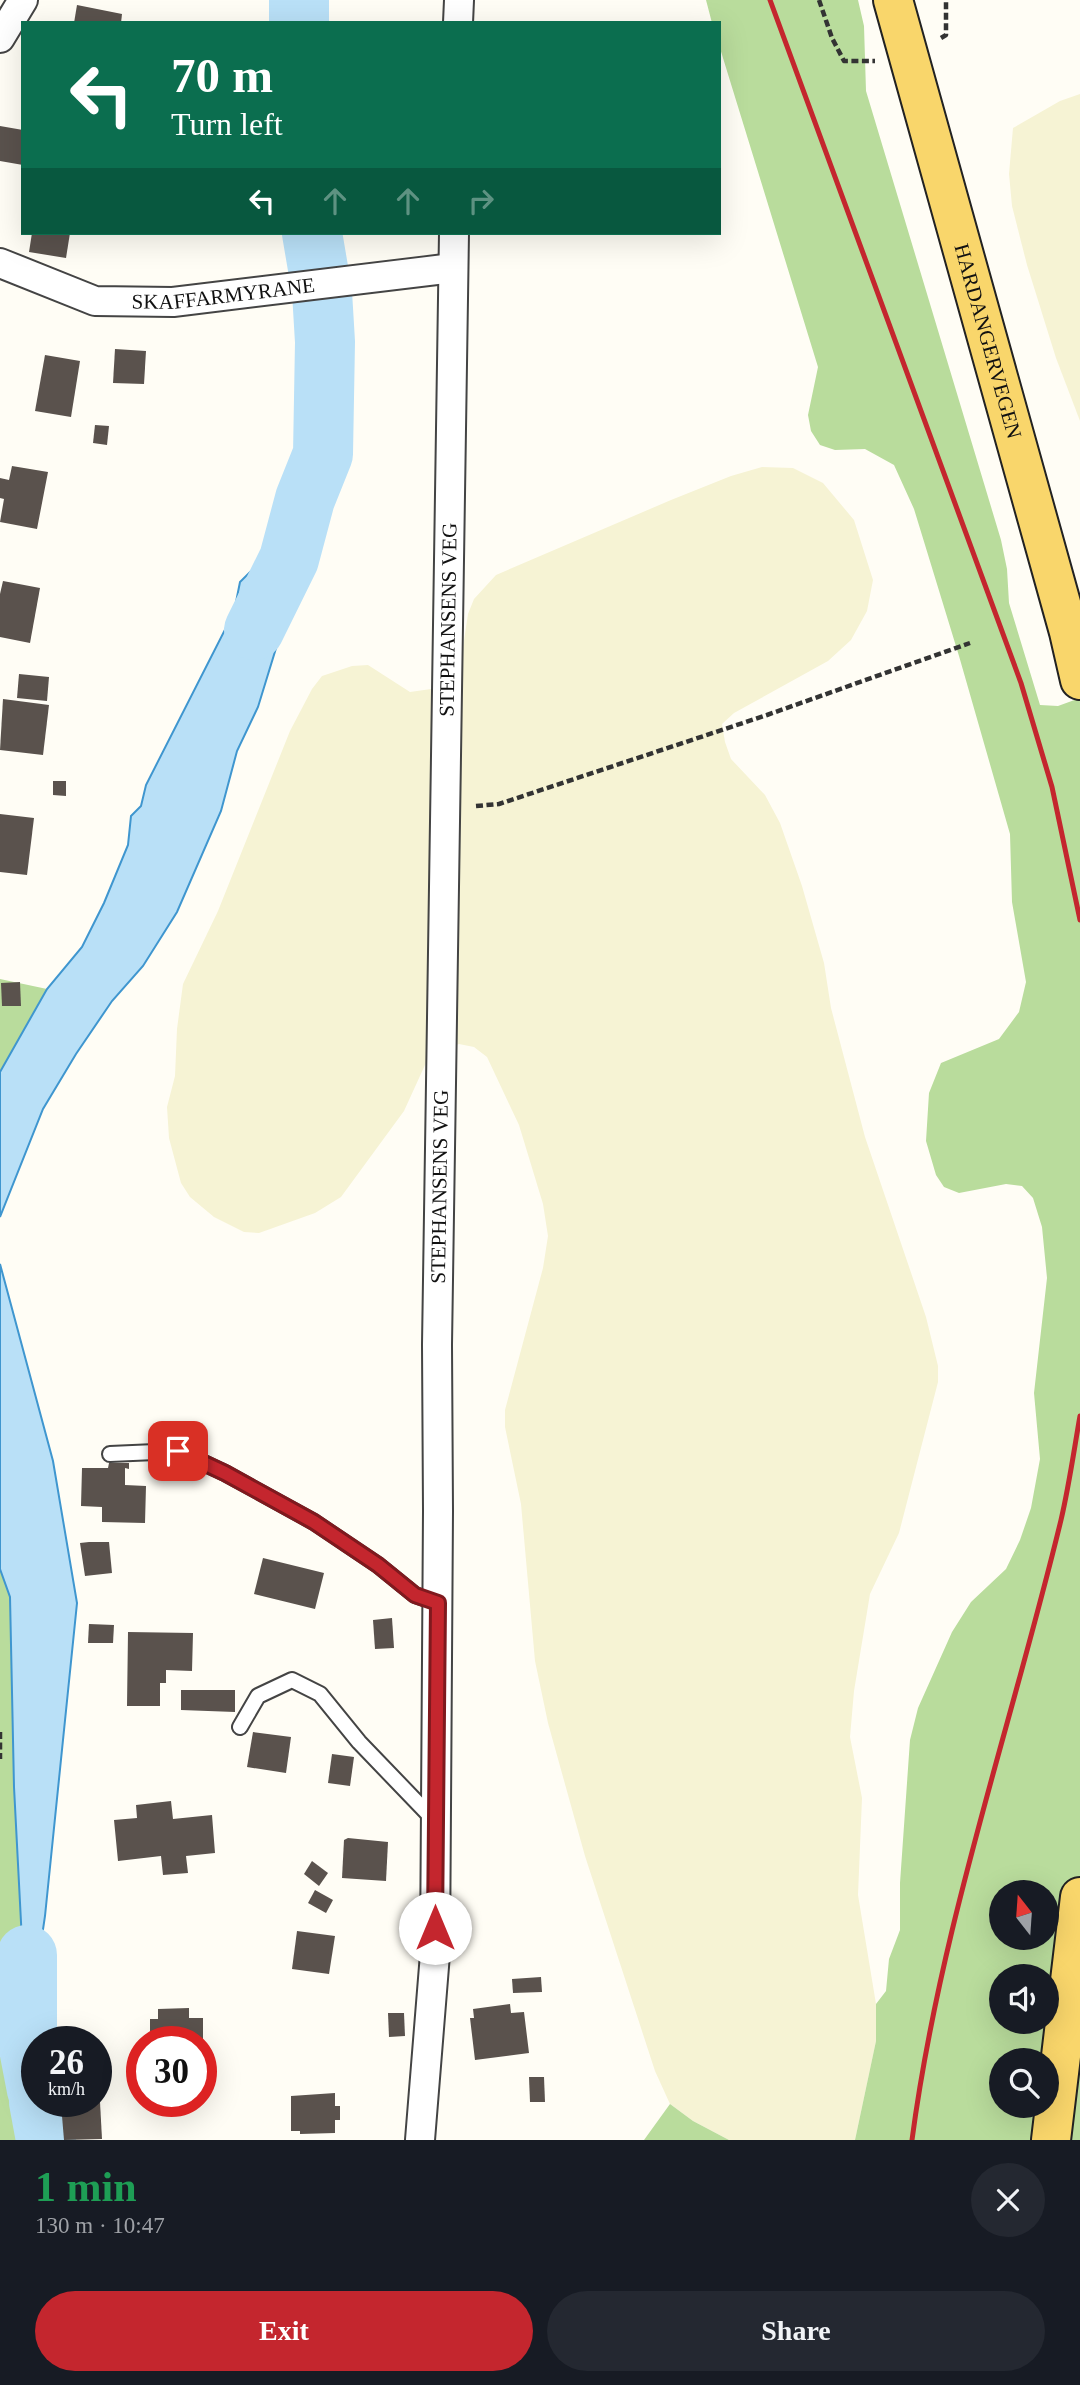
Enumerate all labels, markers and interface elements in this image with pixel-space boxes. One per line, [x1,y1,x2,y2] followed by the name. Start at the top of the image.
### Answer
[171,48,273,103] text: 70 m
[56,49,147,140] icon: left
[171,106,283,142] text: Turn left
[243,182,281,220] icon: left
[316,182,354,220] icon: ahead
[389,182,427,220] icon: ahead
[462,182,500,220] icon: right
[949,241,1027,441] street label: HARDANGERVEGEN
[131,273,316,314] street label: SKAFFARMYRANE
[435,523,462,717] street label: STEPHANSENS VEG
[426,1089,453,1284] street label: STEPHANSENS VEG
[148,1421,208,1481] pin
[159,1432,197,1470] icon: arrive
[989,1880,1059,1950] north arrow
[989,1880,1059,2118] map controls
[398,1891,472,1965] position arrow
[989,1964,1059,2034] button: sound
[126,2026,217,2117] speed limit sign: 30
[49,2043,84,2082] text: 26
[989,2048,1059,2118] button: search
[48,2079,85,2099] text: km/h
[971,2163,1045,2237] button: close
[35,2164,137,2210] text: 1 min
[35,2213,165,2238] text: 130 m · 10:47
[35,2291,533,2371] button: Exit
[547,2291,1045,2371] button: Share

